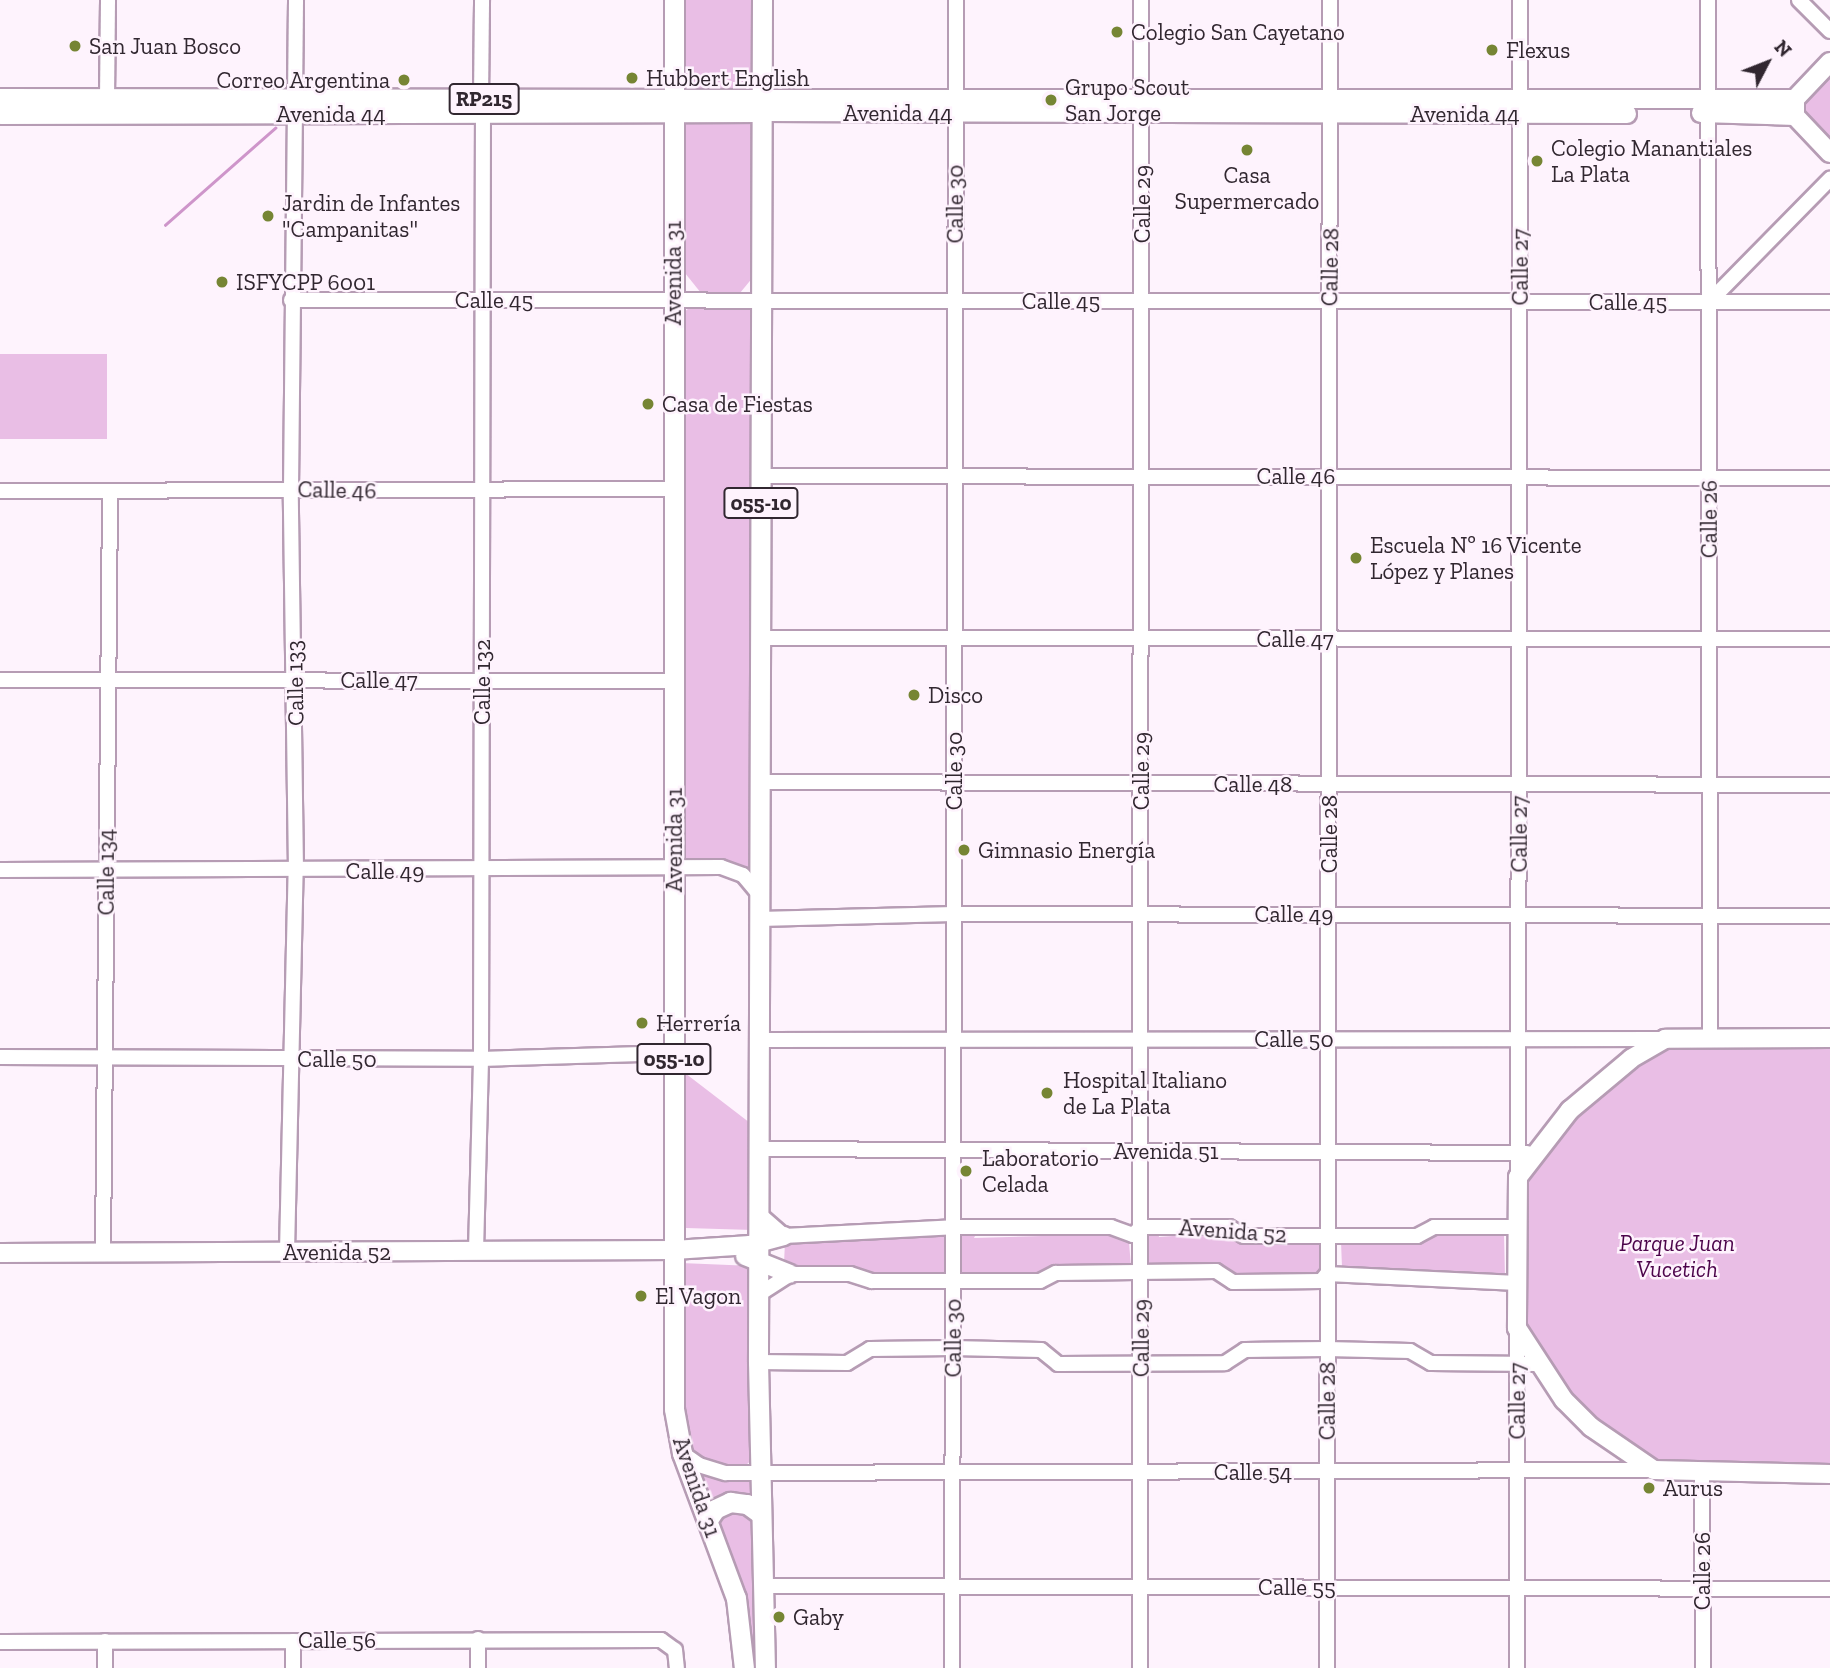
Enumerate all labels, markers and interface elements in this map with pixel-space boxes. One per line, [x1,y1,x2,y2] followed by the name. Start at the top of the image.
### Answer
[1131,18,1345,46] place label: Colegio San Cayetano
[1109,24,1125,40] marker: Colegio San Cayetano
[1732,28,1802,98] north arrow
[89,32,241,60] place label: San Juan Bosco
[1506,36,1570,64] place label: Flexus
[1770,36,1796,62] text: N
[67,38,83,54] marker: San Juan Bosco
[1484,42,1500,58] marker: Flexus
[646,64,809,92] place label: Hubbert English
[216,66,390,94] place label: Correo Argentina
[624,70,640,86] marker: Hubbert English
[396,72,412,88] marker: Correo Argentina
[1065,73,1189,127] place label: Grupo Scout San Jorge
[447,82,521,116] road number: RP215
[1043,92,1059,108] marker: Grupo Scout San Jorge
[843,99,953,127] street label: Avenida 44
[276,100,386,128] street label: Avenida 44
[1410,100,1520,128] street label: Avenida 44
[1551,134,1752,188] place label: Colegio Manantiales La Plata
[1239,142,1255,158] marker: Casa Supermercado
[1529,153,1545,169] marker: Colegio Manantiales La Plata
[1175,161,1319,215] place label: Casa Supermercado
[941,165,969,243] street label: Calle 30
[1128,165,1156,243] street label: Calle 29
[282,189,460,243] place label: Jardin de Infantes "Campanitas"
[260,208,276,224] marker: Jardin de Infantes "Campanitas"
[659,221,687,325] street label: Avenida 31
[1316,228,1344,306] street label: Calle 28
[1506,229,1534,305] street label: Calle 27
[236,268,376,296] place label: ISFYCPP 6001
[214,274,230,290] marker: ISFYCPP 6001
[455,286,533,314] street label: Calle 45
[1022,287,1100,315] street label: Calle 45
[1589,288,1667,316] street label: Calle 45
[662,390,813,418] place label: Casa de Fiestas
[640,396,656,412] marker: Casa de Fiestas
[1257,462,1335,490] street label: Calle 46
[297,476,377,504] street label: Calle 46
[1695,480,1723,558] street label: Calle 26
[722,486,800,520] road number: 055-10
[1370,531,1582,585] place label: Escuela Nº 16 Vicente López y Planes
[1348,550,1364,566] marker: Escuela Nº 16 Vicente López y Planes
[1256,625,1334,653] street label: Calle 47
[468,639,496,725] street label: Calle 132
[280,640,310,726] street label: Calle 133
[340,666,418,694] street label: Calle 47
[928,681,983,709] place label: Disco
[906,687,922,703] marker: Disco
[940,732,968,810] street label: Calle 30
[1127,732,1155,810] street label: Calle 29
[1213,770,1293,798] street label: Calle 48
[660,788,688,892] street label: Avenida 31
[1315,795,1343,873] street label: Calle 28
[1505,796,1533,872] street label: Calle 27
[92,829,120,915] street label: Calle 134
[978,836,1155,864] place label: Gimnasio Energía
[956,842,972,858] marker: Gimnasio Energía
[346,857,424,885] street label: Calle 49
[1255,900,1333,928] street label: Calle 49
[656,1009,741,1037] place label: Herrería
[634,1015,650,1031] marker: Herrería
[1254,1025,1334,1053] street label: Calle 50
[636,1042,712,1076] road number: 055-10
[297,1045,377,1073] street label: Calle 50
[1063,1066,1227,1120] place label: Hospital Italiano de La Plata
[1037,1083,1057,1103] marker: Hospital Italiano de La Plata
[1113,1137,1219,1165] street label: Avenida 51
[982,1144,1099,1198] place label: Laboratorio Celada
[956,1161,976,1181] marker: Laboratorio Celada
[1178,1213,1288,1249] street label: Avenida 52
[1619,1229,1735,1283] park label: Parque Juan Vucetich
[283,1238,391,1266] street label: Avenida 52
[655,1282,742,1310] place label: El Vagon
[633,1288,649,1304] marker: El Vagon
[939,1299,967,1377] street label: Calle 30
[1127,1299,1155,1377] street label: Calle 29
[1313,1362,1341,1440] street label: Calle 28
[1503,1363,1531,1439] street label: Calle 27
[667,1433,727,1541] street label: Avenida 31
[1214,1458,1292,1486] street label: Calle 54
[1663,1474,1723,1502] place label: Aurus
[1641,1480,1657,1496] marker: Aurus
[1688,1532,1716,1610] street label: Calle 26
[1258,1573,1336,1601] street label: Calle 55
[793,1603,844,1631] place label: Gaby
[771,1609,787,1625] marker: Gaby
[298,1626,376,1654] street label: Calle 56

